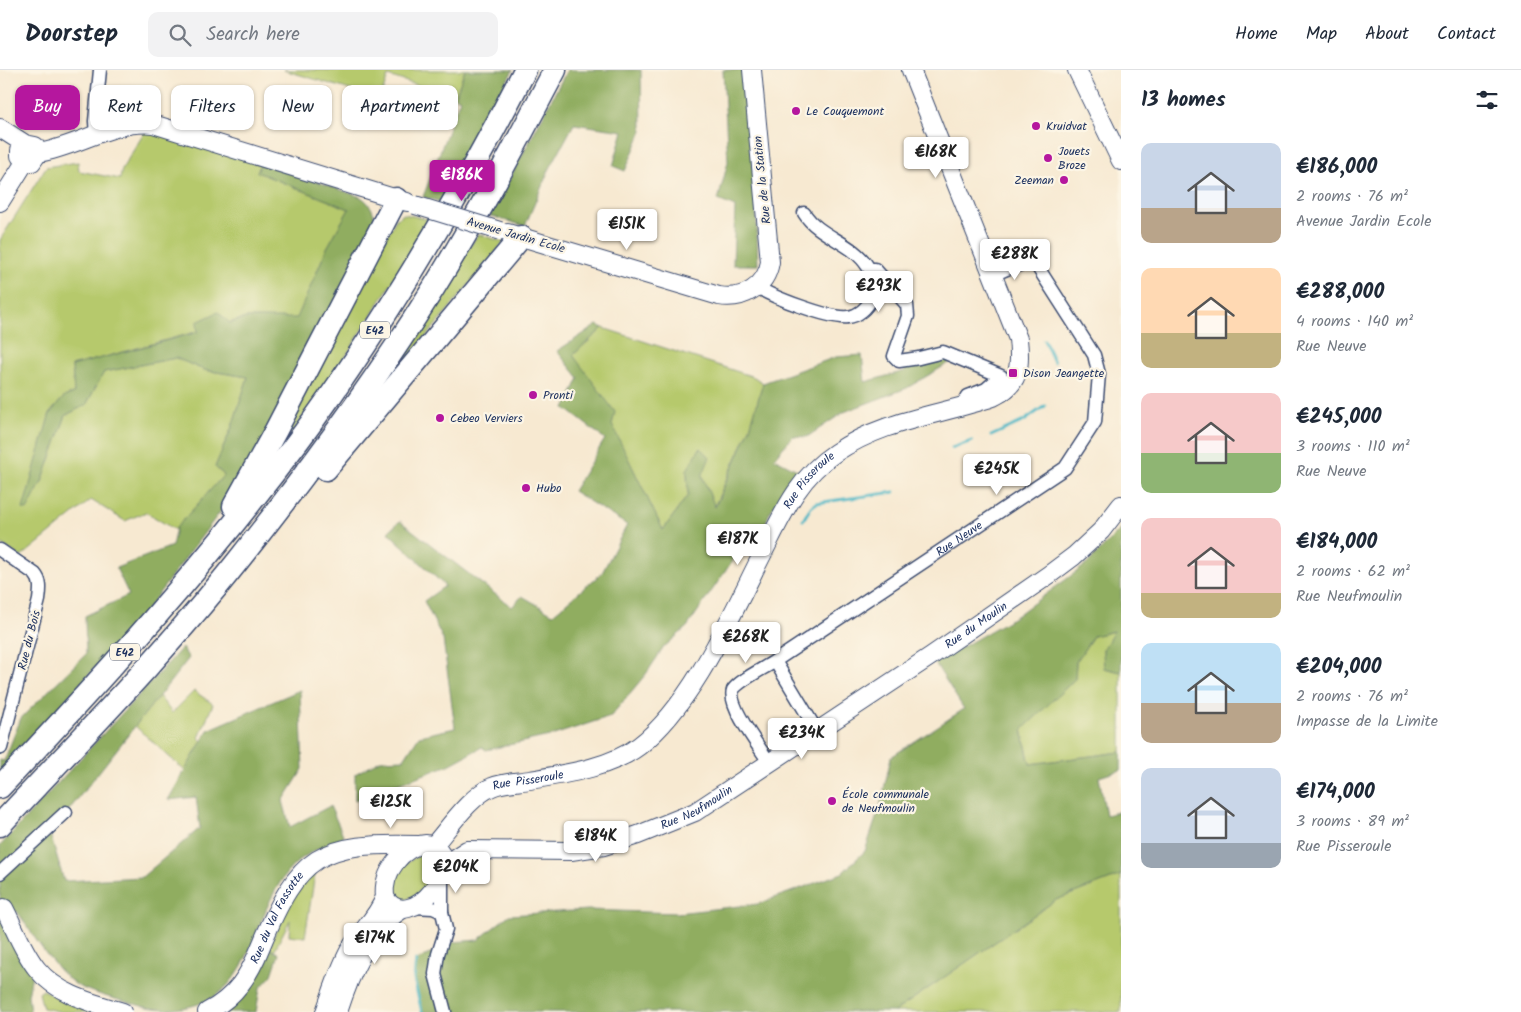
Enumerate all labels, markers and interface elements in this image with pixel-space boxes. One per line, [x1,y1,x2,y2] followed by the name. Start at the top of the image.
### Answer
[148,12,498,57] search box
[25,15,118,54] text: Doorstep
[206,20,300,50] text: Search here
[1235,20,1278,49] text: Home
[1306,20,1337,49] text: Map
[1365,20,1409,49] text: About
[1437,20,1496,49] text: Contact
[166,21,194,49] icon: search
[1141,84,1226,117] text: 13 homes
[15,85,80,130] chip: Buy
[90,85,161,130] chip: Rent
[171,85,254,130] chip: Filters
[264,85,332,130] chip: New
[342,85,458,130] chip: Apartment
[1473,86,1501,114] icon: filters
[806,102,884,121] place label: Le Couquemont
[790,105,802,117] marker: Le Couquemont
[1046,117,1087,136] place label: Kruidvat
[1030,120,1042,132] marker: Kruidvat
[748,135,777,225] street label: Rue de la Station
[901,136,971,179] pin: €168K
[915,140,957,165] text: €168K
[1058,142,1090,175] place label: Jouets Broze
[1296,151,1377,184] text: €186,000
[1042,152,1054,164] marker: Jouets Broze
[427,160,497,202] pin: €186K
[441,163,483,188] text: €186K
[1181,163,1241,223] icon: home
[1014,171,1054,190] place label: Zeeman
[1058,174,1070,186] marker: Zeeman
[1296,184,1408,209] text: 2 rooms · 76 m²
[592,208,662,251] pin: €151K
[1296,209,1431,234] text: Avenue Jardin Ecole
[464,212,568,259] street label: Avenue Jardin Ecole
[608,212,646,237] text: €151K
[980,238,1050,281] pin: €288K
[991,242,1039,267] text: €288K
[844,270,914,313] pin: €293K
[856,274,902,299] text: €293K
[1296,276,1384,309] text: €288,000
[1181,288,1241,348] icon: home
[1296,309,1413,334] text: 4 rooms · 140 m²
[360,322,390,338] road number: E42
[1296,334,1366,359] text: Rue Neuve
[1023,364,1105,383] place label: Dison Jeangette
[1007,367,1019,379] marker: Dison Jeangette
[543,386,574,405] place label: Pronti
[527,389,539,401] marker: Pronti
[1296,401,1381,434] text: €245,000
[450,409,523,428] place label: Cebeo Verviers
[434,412,446,424] marker: Cebeo Verviers
[1181,413,1241,473] icon: home
[1296,434,1410,459] text: 3 rooms · 110 m²
[779,447,839,513] street label: Rue Pisseroule
[962,454,1032,496] pin: €245K
[974,457,1020,482] text: €245K
[1296,459,1366,484] text: Rue Neuve
[536,479,562,498] place label: Hubo
[520,482,532,494] marker: Hubo
[932,516,987,562] street label: Rue Neuve
[703,524,773,566] pin: €187K
[1296,526,1377,559] text: €184,000
[717,527,759,552] text: €187K
[1181,538,1241,598] icon: home
[1296,559,1410,584] text: 2 rooms · 62 m²
[1296,584,1402,609] text: Rue Neufmoulin
[941,597,1011,654] street label: Rue du Moulin
[13,608,46,672] street label: Rue du Bois
[711,622,781,664] pin: €268K
[722,625,770,650] text: €268K
[110,644,140,660] road number: E42
[1296,651,1382,684] text: €204,000
[1181,663,1241,723] icon: home
[1296,684,1408,709] text: 2 rooms · 76 m²
[1296,709,1438,734] text: Impasse de la Limite
[767,718,837,760] pin: €234K
[779,721,825,746] text: €234K
[490,765,566,796] street label: Rue Pisseroule
[1296,776,1375,809] text: €174,000
[658,781,737,835] street label: Rue Neufmoulin
[842,785,930,818] place label: École communale de Neufmoulin
[356,786,426,829] pin: €125K
[1181,788,1241,848] icon: home
[370,790,412,815] text: €125K
[826,795,838,807] marker: École communale de Neufmoulin
[1296,809,1409,834] text: 3 rooms · 89 m²
[561,820,631,863] pin: €184K
[575,824,617,849] text: €184K
[1296,834,1391,859] text: Rue Pisseroule
[421,852,491,894] pin: €204K
[433,855,479,880] text: €204K
[246,867,309,967] street label: Rue du Val Fassotte
[340,922,410,965] pin: €174K
[355,926,395,951] text: €174K

